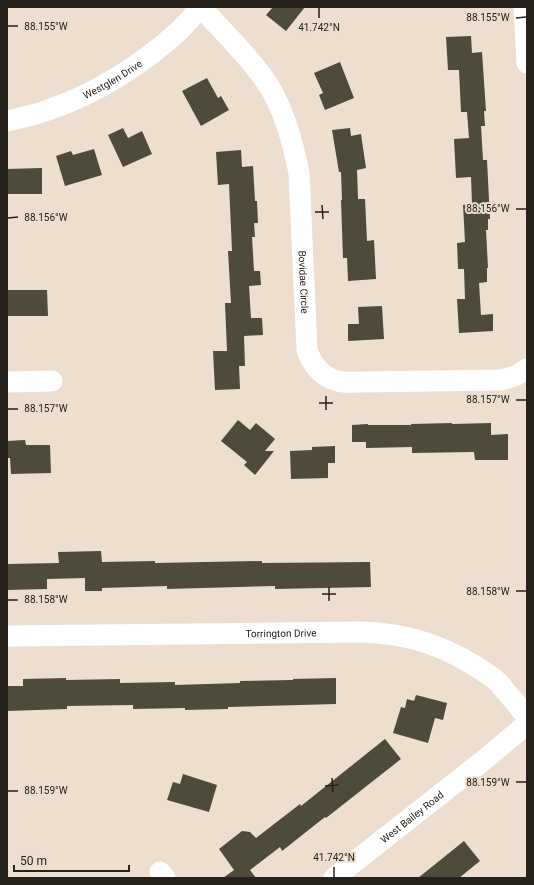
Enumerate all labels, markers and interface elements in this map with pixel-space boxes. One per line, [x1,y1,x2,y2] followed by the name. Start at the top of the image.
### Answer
[466,12,510,23] text: 88.155°W
[24,21,68,32] text: 88.155°W
[298,22,340,33] text: 41.742°N
[81,58,144,101] street label: Westglen Drive
[466,203,510,214] text: 88.156°W
[24,212,68,223] text: 88.156°W
[297,250,310,314] street label: Bovidae Circle
[466,394,510,405] text: 88.157°W
[24,403,68,414] text: 88.157°W
[466,586,510,597] text: 88.158°W
[24,594,68,605] text: 88.158°W
[245,627,317,639] street label: Torrington Drive
[466,777,510,788] text: 88.159°W
[24,785,68,796] text: 88.159°W
[378,789,446,845] street label: West Bailey Road
[14,847,129,873] scale bar
[313,852,355,863] text: 41.742°N
[20,854,47,868] text: 50 m

